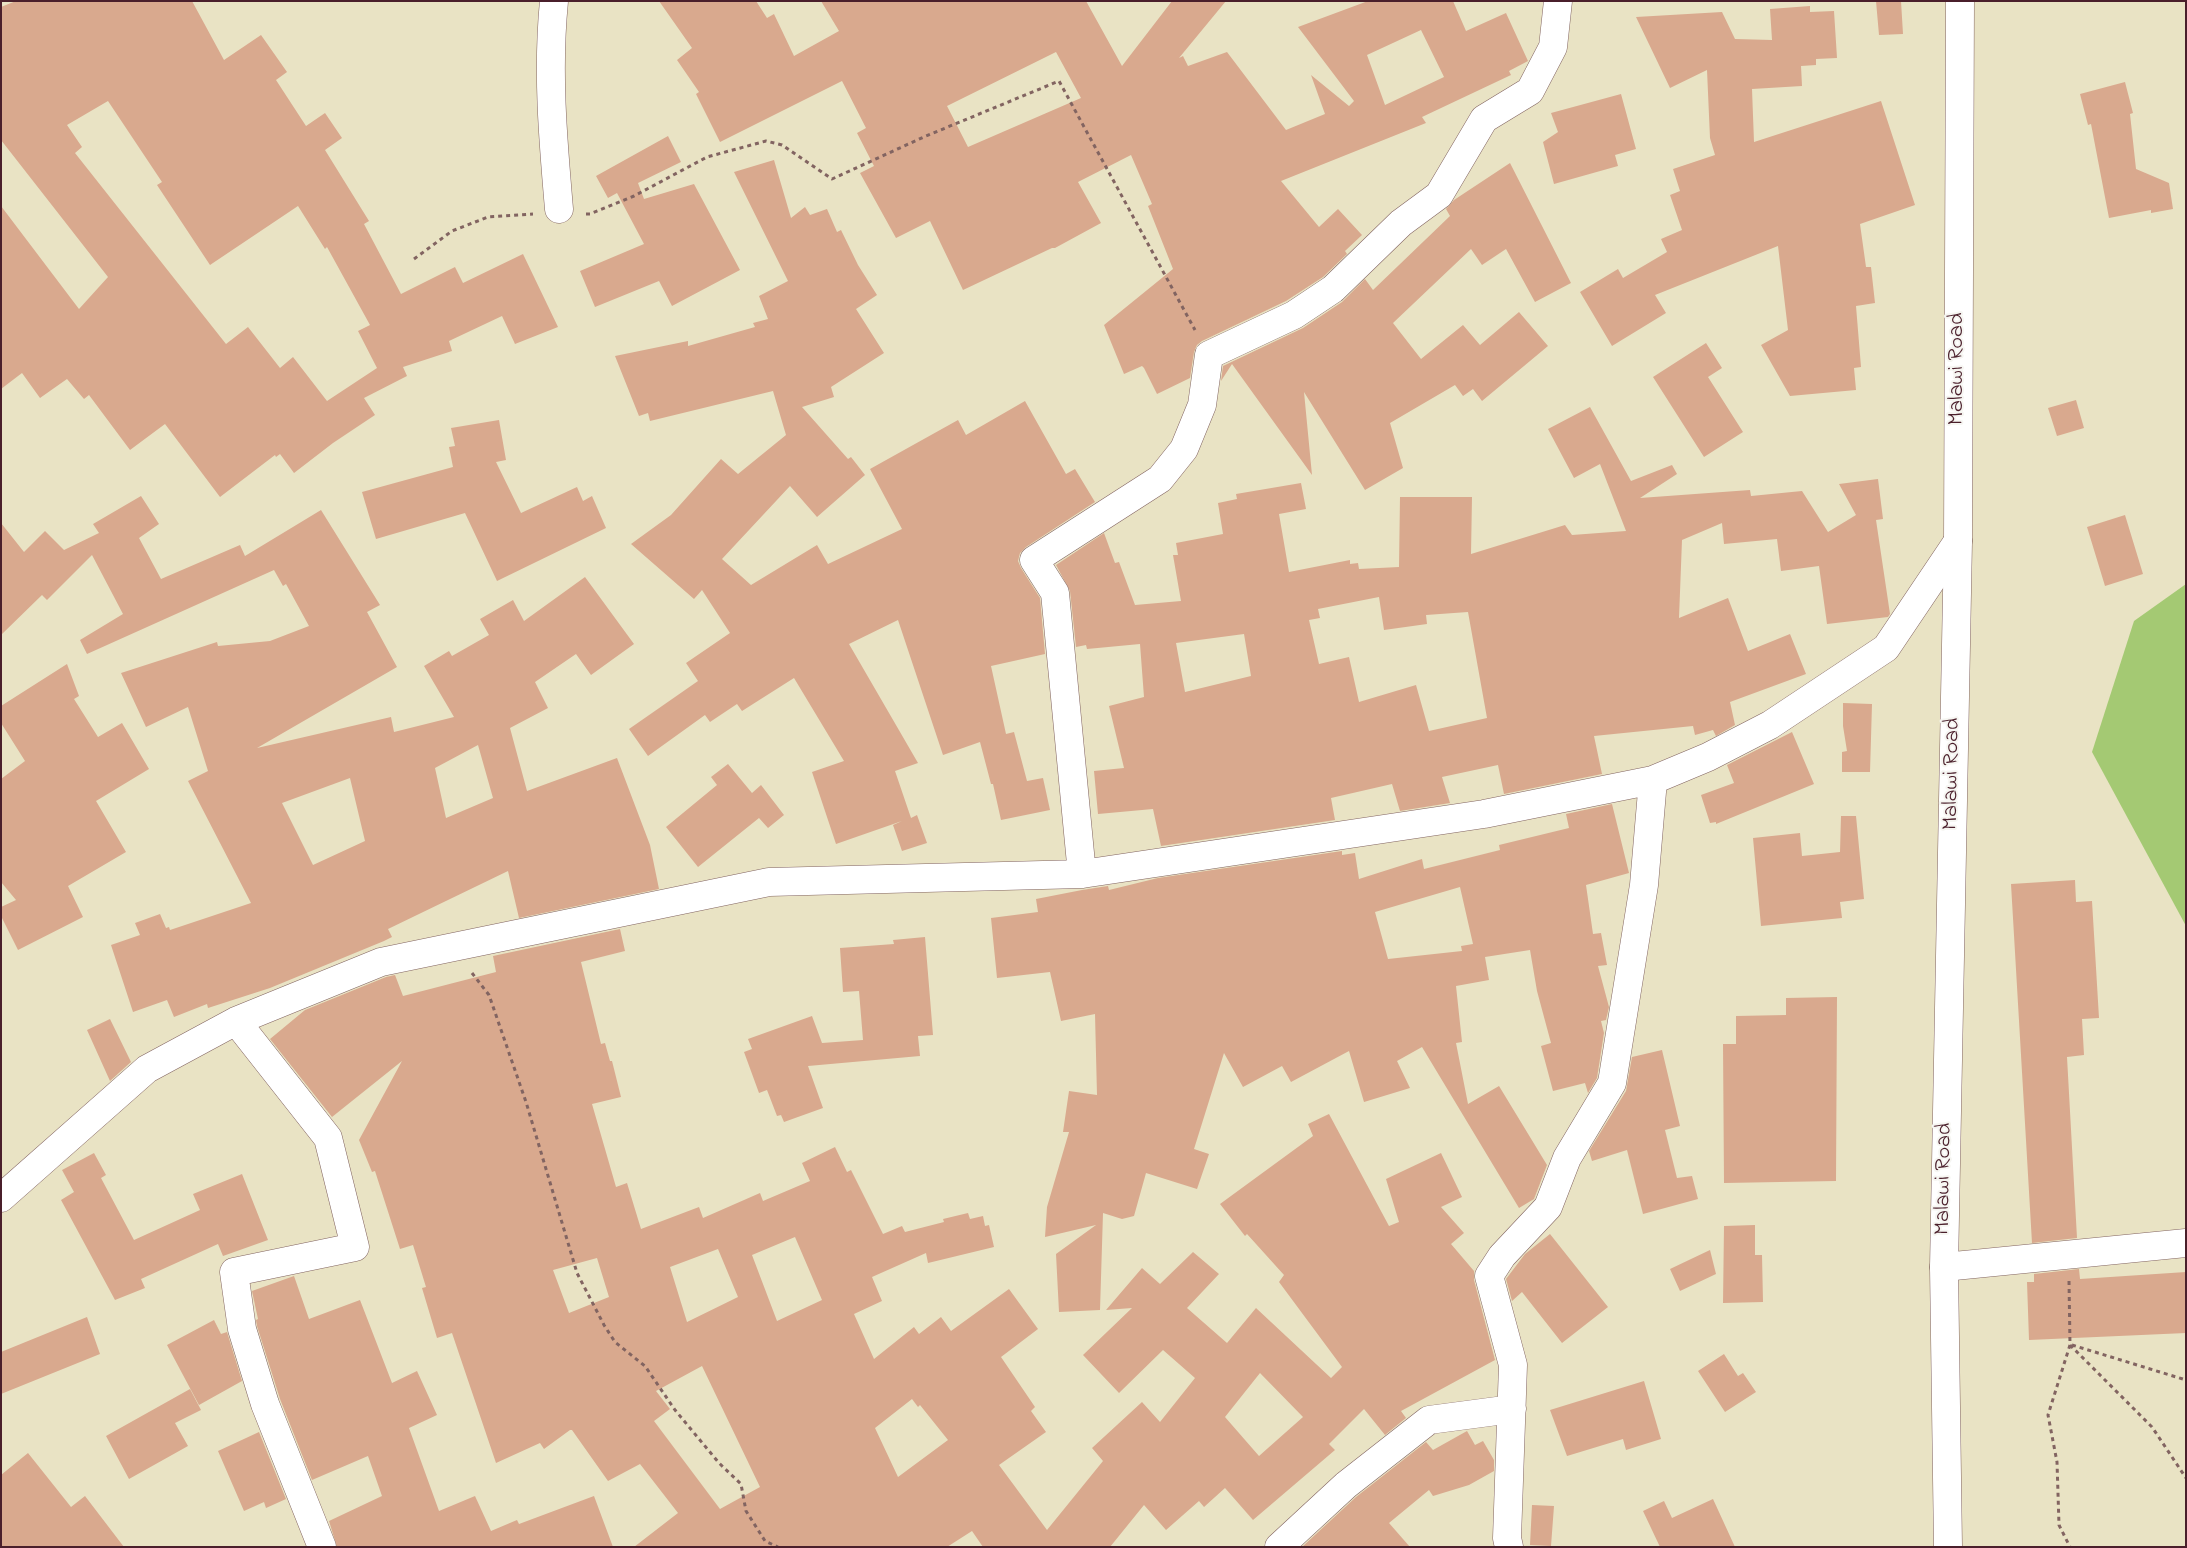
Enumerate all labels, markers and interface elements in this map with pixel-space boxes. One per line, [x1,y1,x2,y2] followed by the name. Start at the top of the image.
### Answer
[1945,313,1971,425] street label: Malawi Road
[1939,718,1967,830] street label: Malawi Road
[1931,1123,1959,1235] street label: Malawi Road

